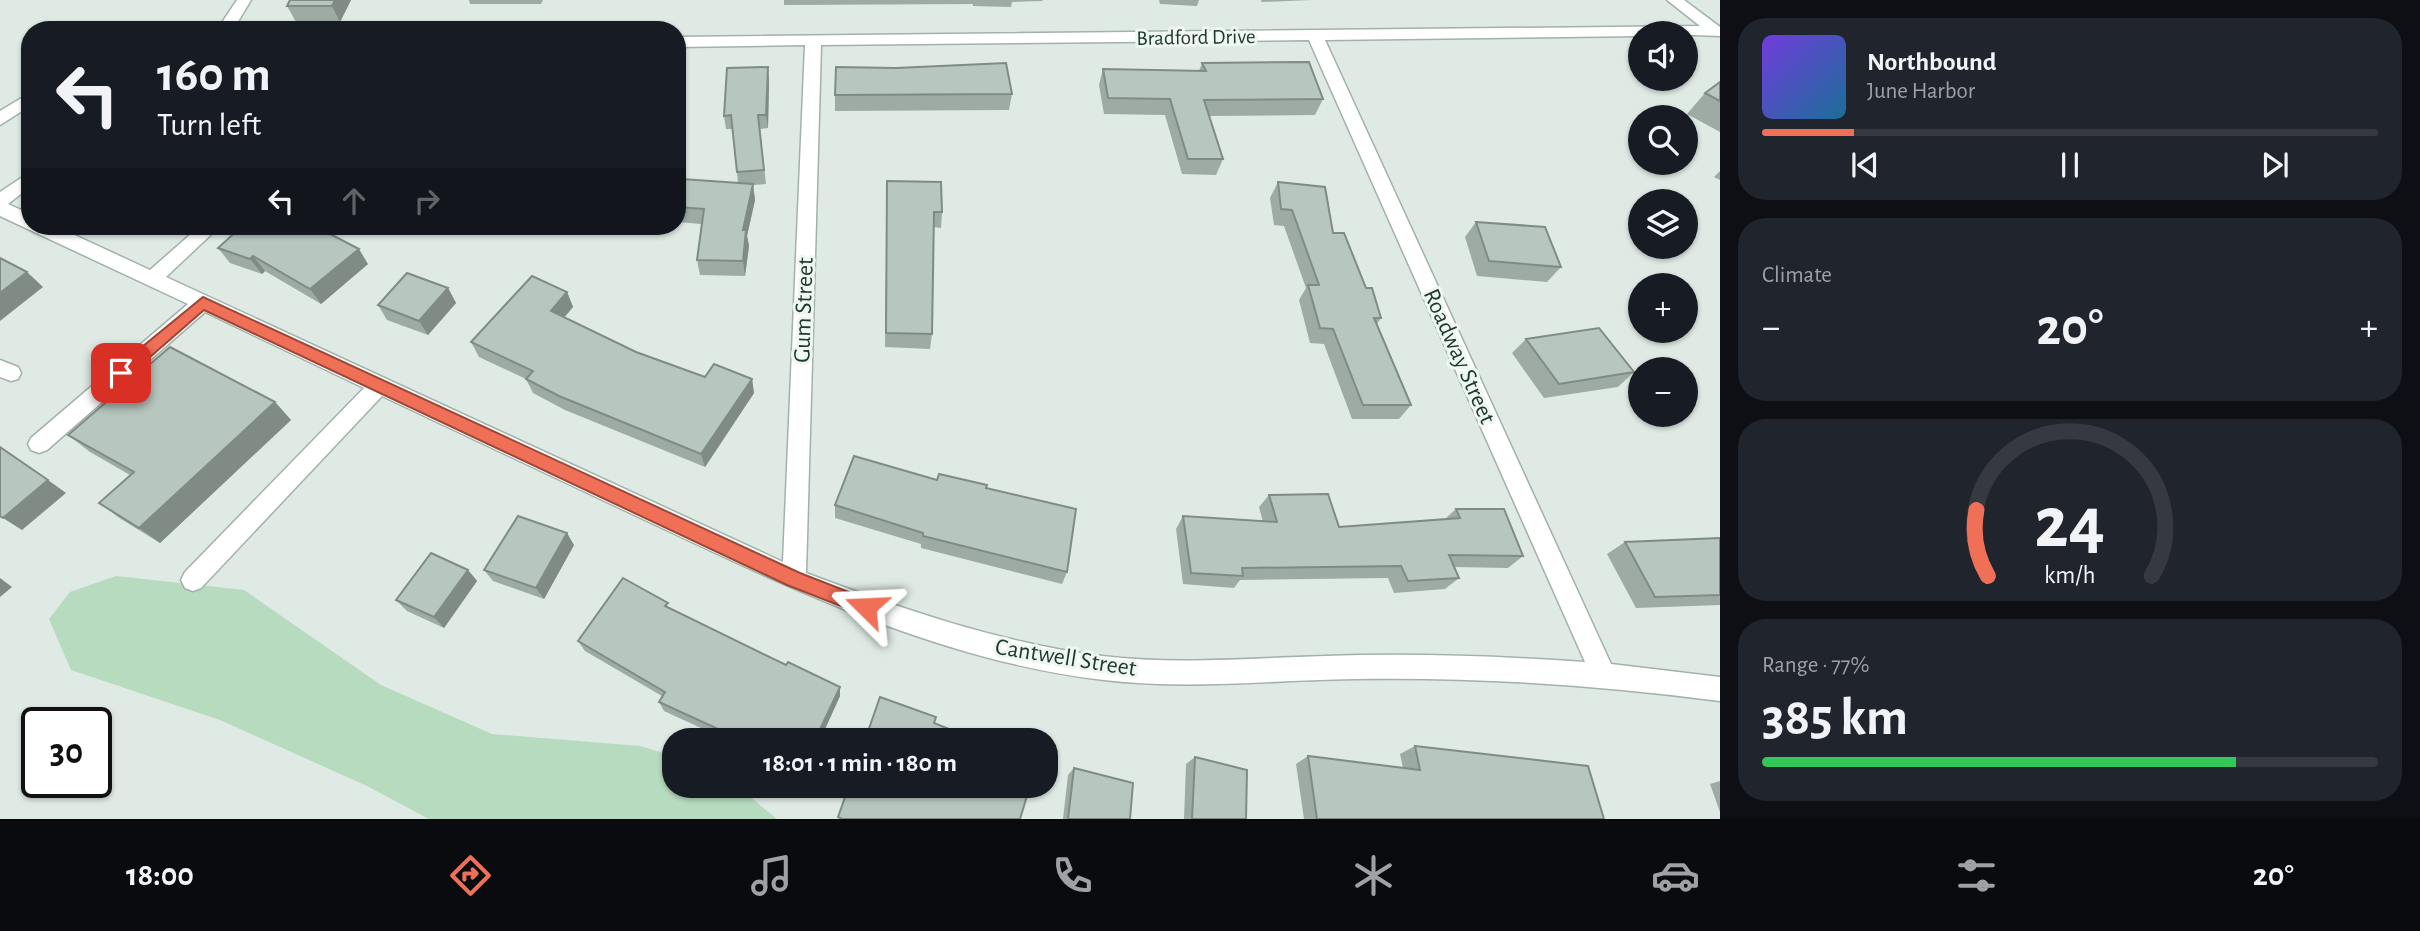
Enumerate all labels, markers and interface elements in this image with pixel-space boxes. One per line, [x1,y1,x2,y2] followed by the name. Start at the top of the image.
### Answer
[1628,21,1698,427] map controls
[1628,21,1698,91] button: sound
[1136,26,1256,49] street label: Bradford Drive
[42,49,133,140] icon: left
[1867,49,1996,75] text: Northbound
[157,51,271,100] text: 160 m
[1867,80,1975,103] text: June Harbor
[1628,105,1698,175] button: search
[157,109,261,141] text: Turn left
[1846,146,1884,184] icon: previous
[2051,146,2089,184] icon: pause
[2256,146,2294,184] icon: next
[262,182,300,220] icon: left
[335,182,373,220] icon: ahead
[408,182,446,220] icon: right
[1628,189,1698,259] button: layers
[790,257,818,363] street label: Gum Street
[1762,264,1832,287] text: Climate
[1628,273,1698,343] button: +
[1419,285,1500,428] street label: Roadway Street
[2037,302,2103,354] text: 20°
[1762,309,1780,347] text: −
[2360,309,2378,347] text: +
[91,343,151,403] pin
[102,354,140,392] icon: arrive
[1628,357,1698,427] button: −
[2035,488,2105,561] text: 24
[2044,562,2096,587] text: km/h
[829,570,903,644] position arrow
[994,635,1138,681] street label: Cantwell Street
[1762,654,1869,677] text: Range · 77%
[1762,692,1908,744] text: 385 km
[21,707,112,798] speed limit sign: 30
[763,750,957,776] text: 18:01 · 1 min · 180 m
[446,851,495,900] icon: directions
[747,851,796,900] icon: music
[1048,851,1097,900] icon: phone
[1349,851,1398,900] icon: climate
[1651,851,1700,900] icon: car
[1952,851,2001,900] icon: filters
[126,859,194,891] text: 18:00
[2253,859,2294,891] text: 20°

